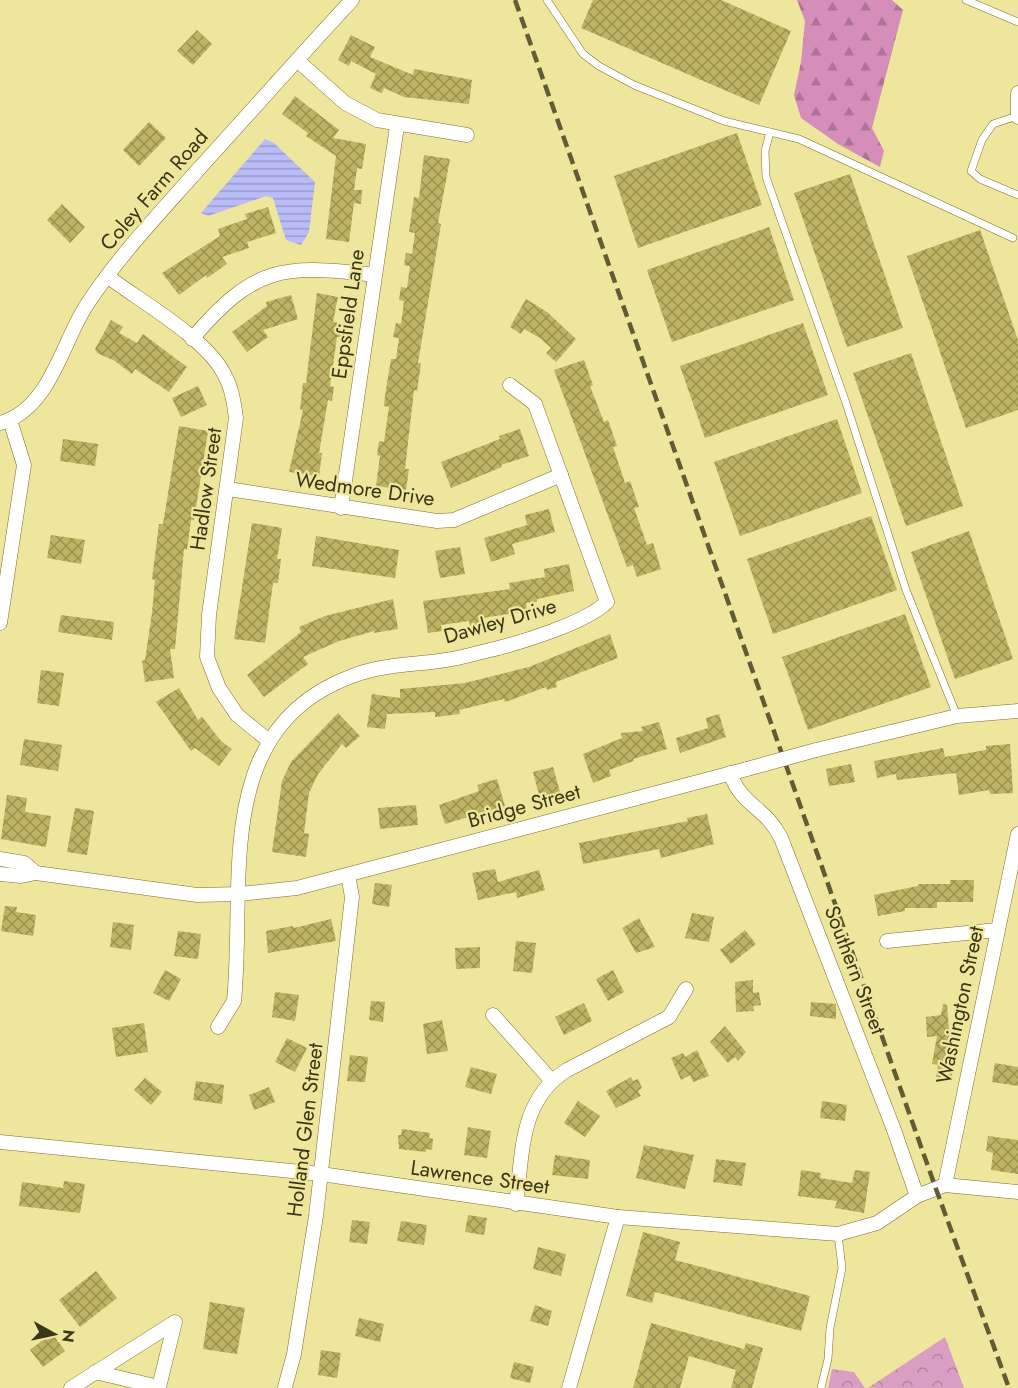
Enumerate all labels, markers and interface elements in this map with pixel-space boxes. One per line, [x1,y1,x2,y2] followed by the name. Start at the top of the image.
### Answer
[93,123,215,257] street label: Coley Farm Road
[324,247,372,381] street label: Eppsfield Lane
[183,426,229,552] street label: Hadlow Street
[293,464,437,514] street label: Wedmore Drive
[440,591,560,651] street label: Dawley Drive
[464,777,584,835] street label: Bridge Street
[817,901,893,1039] street label: Southern Street
[929,923,991,1087] street label: Washington Street
[279,1041,331,1219] street label: Holland Glen Street
[409,1152,551,1202] street label: Lawrence Street
[24,1304,84,1364] north arrow
[56,1328,81,1344] text: N

